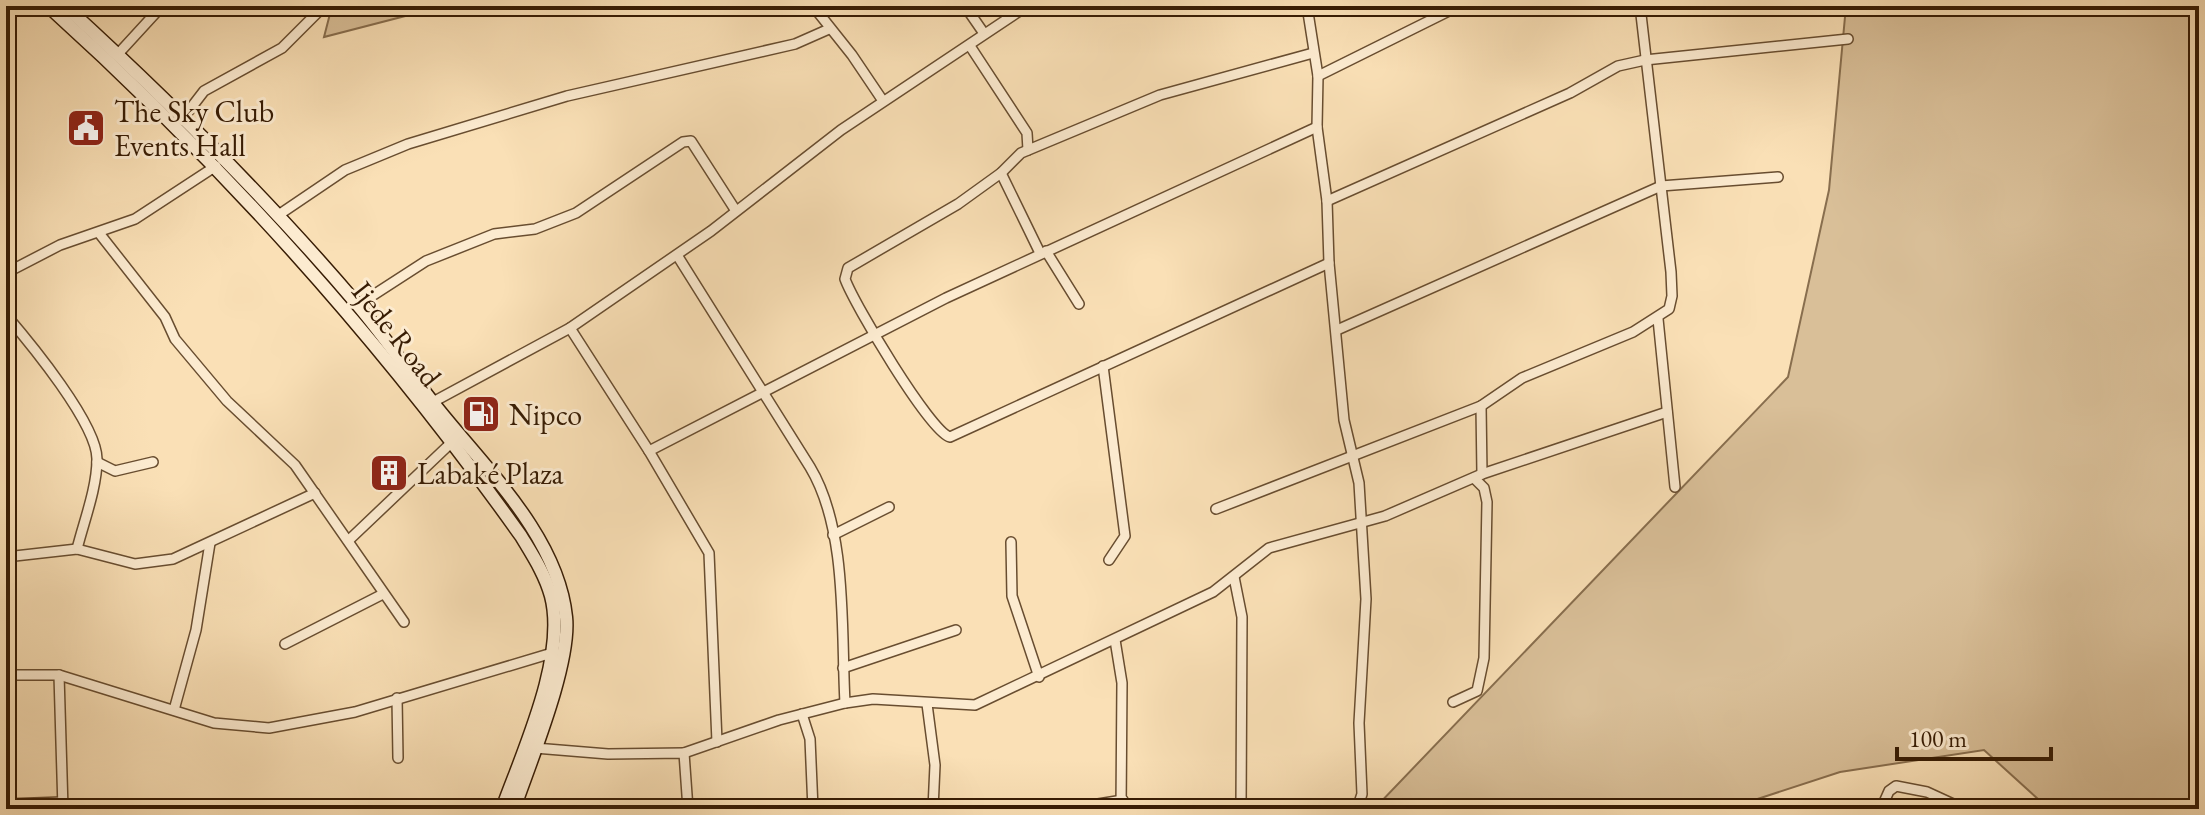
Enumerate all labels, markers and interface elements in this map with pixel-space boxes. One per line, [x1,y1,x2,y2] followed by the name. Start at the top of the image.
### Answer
[114,92,274,165] place label: The Sky Club Events Hall
[65,107,107,149] public building icon: The Sky Club Events Hall
[343,273,451,396] street label: Ijede Road
[460,393,502,435] fuel station icon: Nipco
[509,395,582,434] place label: Nipco
[368,452,410,494] building icon: Labaké Plaza
[417,454,564,493] place label: Labaké Plaza
[1897,711,2051,761] scale bar
[1909,723,1967,754] text: 100 m

